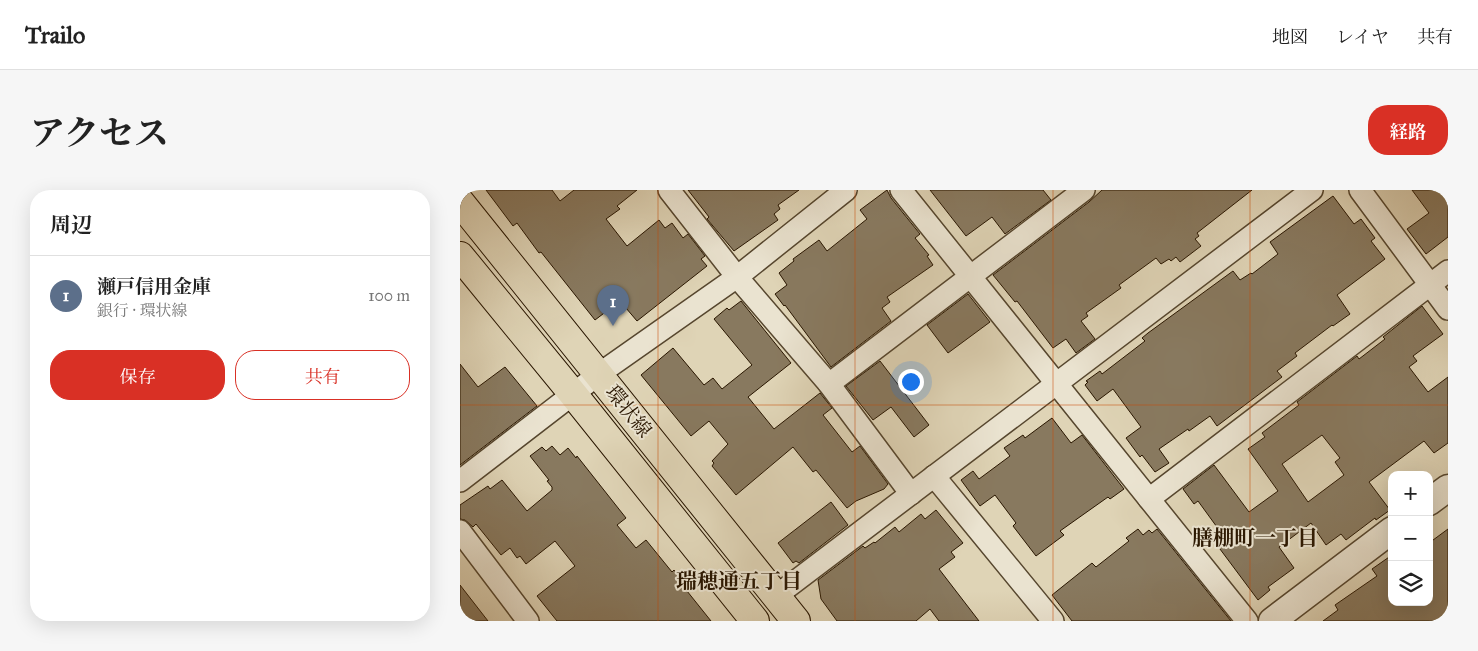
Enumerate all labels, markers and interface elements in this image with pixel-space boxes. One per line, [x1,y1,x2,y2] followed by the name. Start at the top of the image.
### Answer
[25,20,85,50] text: Trailo
[1272,26,1308,48] text: 地図
[1336,26,1389,48] text: レイヤ
[1417,26,1453,48] text: 共有
[1368,105,1448,155] button: 経路
[30,112,169,155] text: アクセス
[50,212,92,238] text: 周辺
[97,275,211,298] text: 瀬戸信用金庫
[597,285,629,326] pin: 1
[63,286,69,305] text: 1
[368,286,410,305] text: 100 m
[97,301,187,320] text: 銀行 · 環状線
[50,350,225,400] button: 保存
[235,350,410,400] button: 共有
[898,369,924,395] your location
[601,380,657,442] street label: 環状線
[1388,471,1433,606] map controls
[1388,471,1433,516] button: +
[1388,516,1433,561] button: −
[1192,525,1318,551] district label: 膳棚町一丁目
[1388,561,1433,606] button: layers
[676,568,802,594] district label: 瑞穂通五丁目

